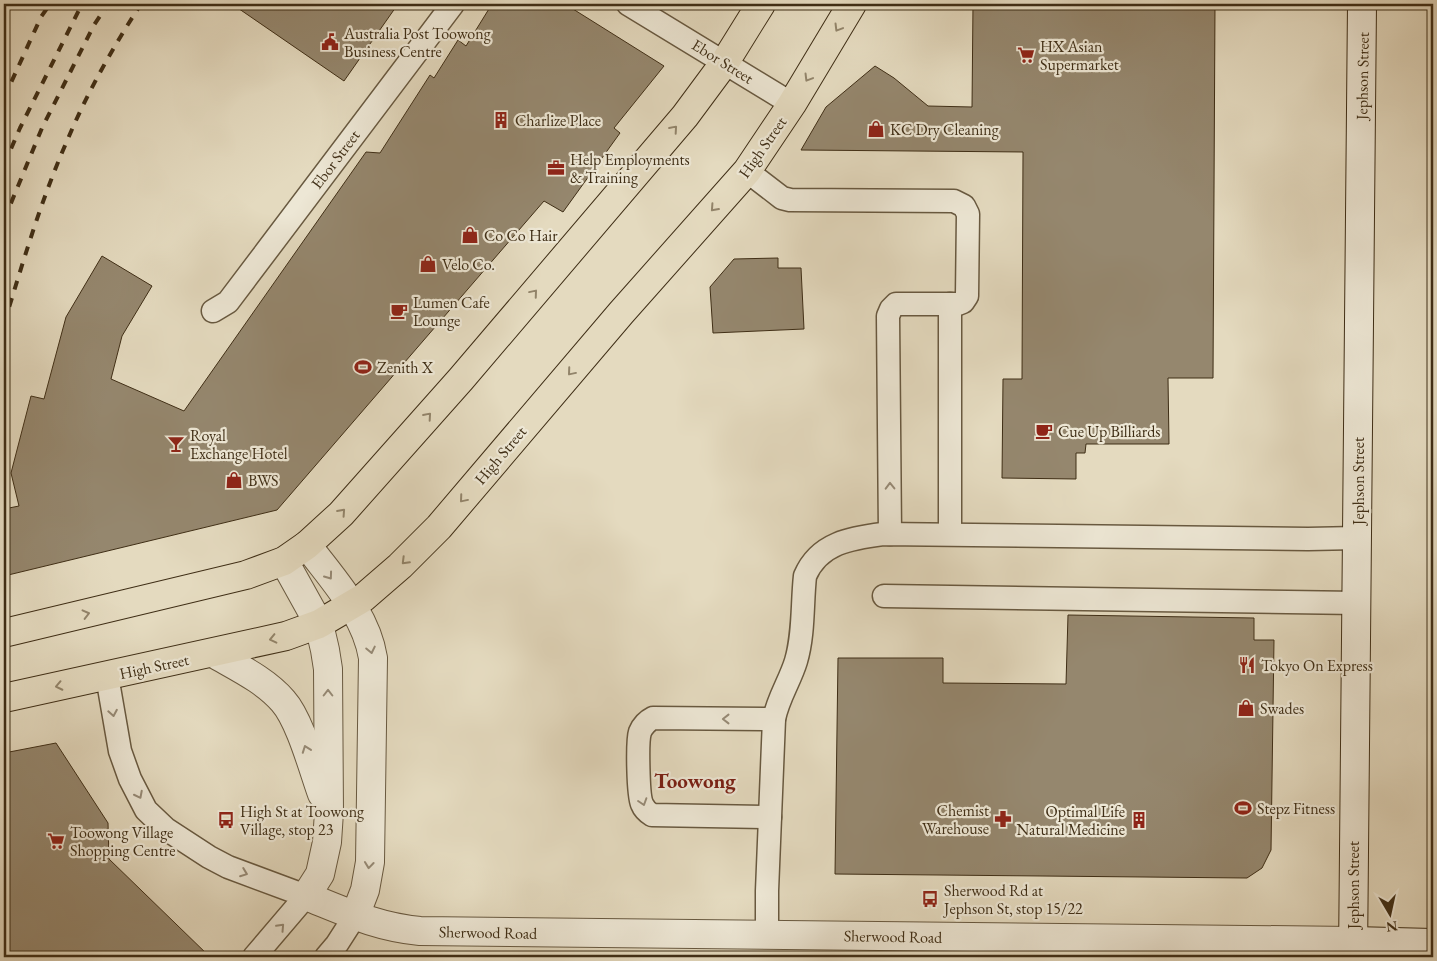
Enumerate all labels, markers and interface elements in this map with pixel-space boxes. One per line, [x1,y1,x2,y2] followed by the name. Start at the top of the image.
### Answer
[834,22,844,31] one-way arrow
[343,23,492,62] place label: Australia Post Toowong Business Centre
[320,32,340,52] public building icon: Australia Post Toowong Business Centre
[1351,32,1374,122] street label: Jephson Street
[688,34,758,89] street label: Ebor Street
[1040,36,1119,75] place label: HX Asian Supermarket
[1016,45,1036,65] supermarket icon: HX Asian Supermarket
[804,72,814,81] one-way arrow
[491,110,511,130] building icon: Charlize Place
[515,110,601,131] place label: Charlize Place
[734,112,791,182] street label: High Street
[866,119,886,139] shop icon: KC Dry Cleaning
[890,119,1000,140] place label: KC Dry Cleaning
[306,125,365,193] street label: Ebor Street
[668,126,677,135] one-way arrow
[570,149,690,188] place label: Help Employments & Training
[546,158,566,178] office icon: Help Employments & Training
[711,202,720,211] one-way arrow
[460,225,480,245] shop icon: Co Co Hair
[484,225,558,246] place label: Co Co Hair
[418,254,438,274] shop icon: Velo Co.
[442,254,495,275] place label: Velo Co.
[528,289,537,298] one-way arrow
[413,292,490,331] place label: Lumen Cafe Lounge
[389,301,409,321] cafe icon: Lumen Cafe Lounge
[353,357,373,377] sports icon: Zenith X
[377,357,434,378] place label: Zenith X
[568,366,577,375] one-way arrow
[422,413,431,422] one-way arrow
[1034,421,1054,441] cafe icon: Cue Up Billiards
[1058,421,1160,442] place label: Cue Up Billiards
[470,422,531,489] street label: High Street
[190,425,288,464] place label: Royal Exchange Hotel
[166,434,186,454] bar icon: Royal Exchange Hotel
[1348,437,1369,527] street label: Jephson Street
[224,470,244,490] shop icon: BWS
[248,470,279,491] place label: BWS
[884,481,895,489] one-way arrow
[459,494,468,503] one-way arrow
[336,508,345,517] one-way arrow
[402,555,411,564] one-way arrow
[324,570,332,579] one-way arrow
[82,609,91,620] one-way arrow
[268,634,277,644] one-way arrow
[365,646,376,655] one-way arrow
[117,649,191,684] street label: High Street
[1237,655,1257,675] restaurant icon: Tokyo On Express
[1261,655,1373,676] place label: Tokyo On Express
[55,680,64,691] one-way arrow
[323,689,333,696] one-way arrow
[1236,698,1256,718] shop icon: Swades
[1260,698,1304,719] place label: Swades
[108,709,118,718] one-way arrow
[721,714,729,724] one-way arrow
[302,746,312,754] one-way arrow
[654,767,736,794] district label: Toowong
[133,790,143,799] one-way arrow
[637,797,647,805] one-way arrow
[1233,798,1253,818] sports icon: Stepz Fitness
[1257,798,1335,819] place label: Stepz Fitness
[922,800,989,839] place label: Chemist Warehouse
[240,801,365,840] place label: High St at Toowong Village, stop 23
[1016,801,1125,840] place label: Optimal Life Natural Medicine
[993,809,1013,829] pharmacy icon: Chemist Warehouse
[216,810,236,830] bus stop icon: High St at Toowong Village, stop 23
[1129,810,1149,830] building icon: Optimal Life Natural Medicine
[70,822,175,861] place label: Toowong Village Shopping Centre
[46,831,66,851] supermarket icon: Toowong Village Shopping Centre
[1343,841,1364,931] street label: Jephson Street
[364,861,375,869] one-way arrow
[239,867,248,877] one-way arrow
[942,880,1083,919] place label: Sherwood Rd at Jephson St, stop 15/22
[1364,888,1414,938] north arrow
[920,889,940,909] bus stop icon: Sherwood Rd at Jephson St, stop 15/22
[1384,917,1399,937] text: N
[439,921,538,944] street label: Sherwood Road
[275,923,284,932] one-way arrow
[844,925,943,948] street label: Sherwood Road

